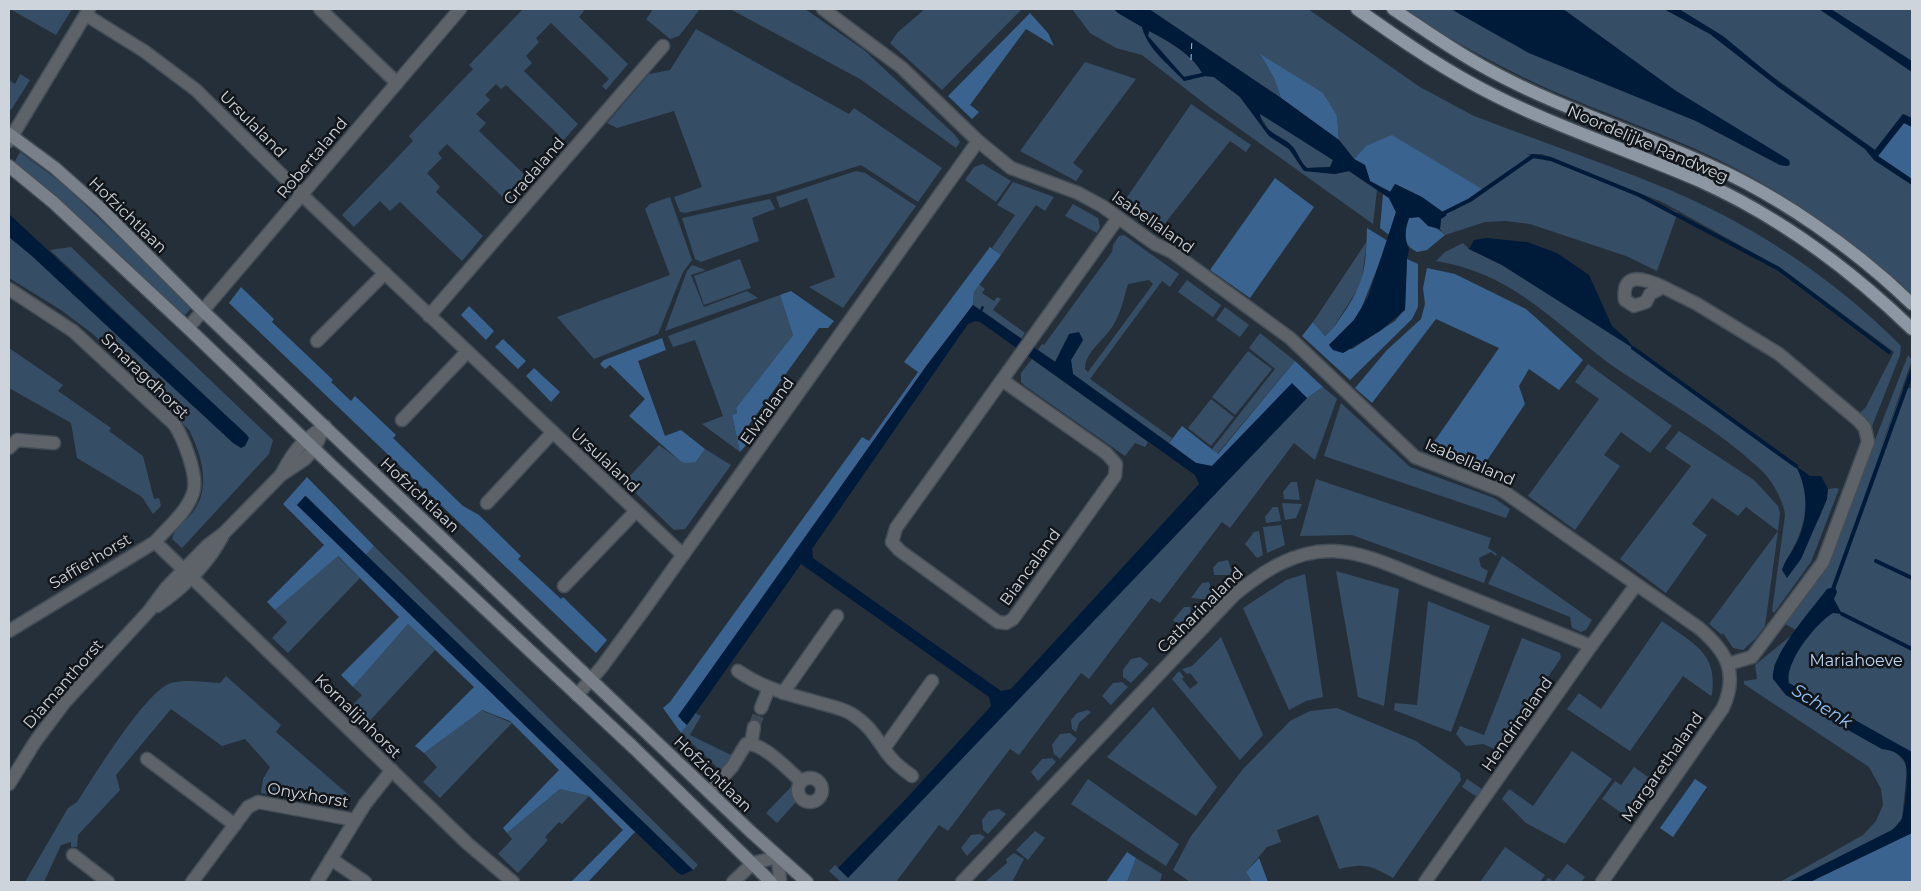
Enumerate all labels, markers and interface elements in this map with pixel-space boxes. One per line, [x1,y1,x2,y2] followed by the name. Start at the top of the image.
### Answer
[216,87,290,161] street label: Ursulaland
[1565,101,1731,187] street label: Noordelijke Randweg
[273,114,351,202] street label: Robertaland
[500,133,568,209] street label: Gradaland
[85,173,171,257] street label: Hofzichtlaan
[1108,187,1198,257] street label: Isabellaland
[97,329,193,423] street label: Smaragdhorst
[736,374,798,448] street label: Elviraland
[567,423,643,497] street label: Ursulaland
[1422,434,1518,490] street label: Isabellaland
[377,454,463,536] street label: Hofzichtlaan
[996,525,1064,609] street label: Biancaland
[46,529,135,593] street label: Saffierhorst
[1153,563,1247,657] street label: Catharinaland
[19,635,107,733] street label: Diamanthorst
[1809,651,1903,670] park label: Mariahoeve
[311,670,406,762] street label: Kornalijnhorst
[1477,673,1557,775] street label: Hendrinaland
[1788,679,1857,734] water label: Schenk
[1617,709,1707,825] street label: Margarethaland
[670,732,756,816] street label: Hofzichtlaan
[266,778,351,812] street label: Onyxhorst

